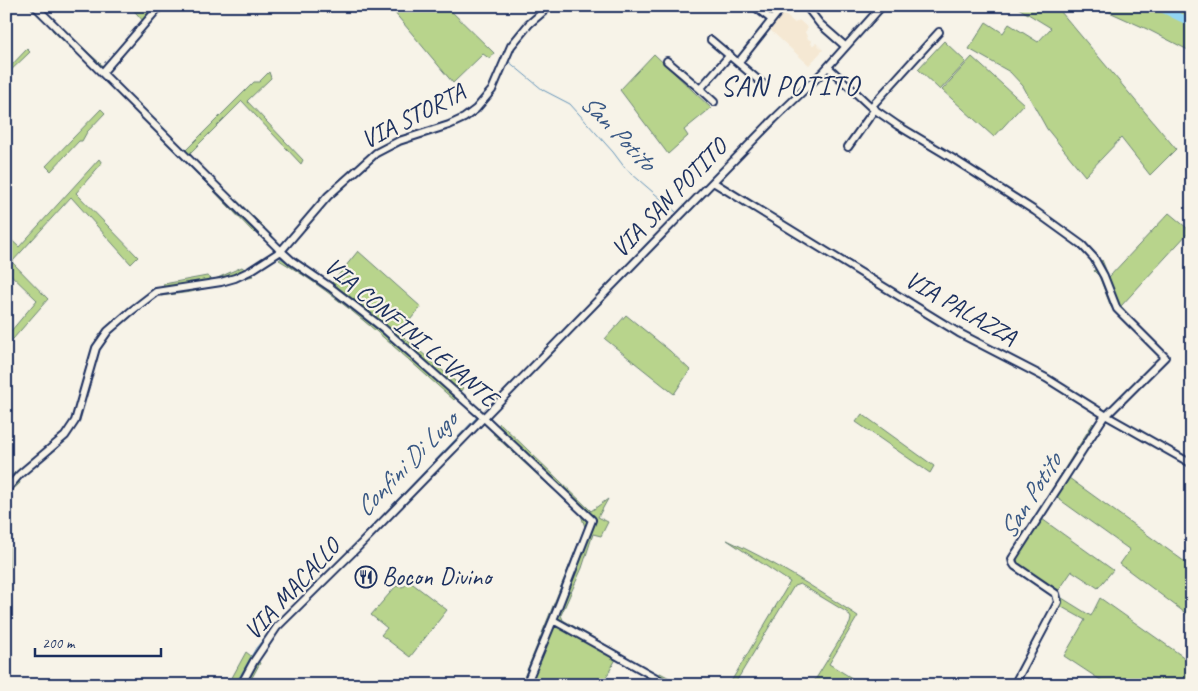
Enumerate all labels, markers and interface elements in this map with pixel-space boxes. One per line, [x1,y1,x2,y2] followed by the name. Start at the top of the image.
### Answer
[721,68,862,103] district label: SAN POTITO
[356,76,472,156] street label: VIA STORTA
[574,87,665,180] water label: San Potito
[604,130,736,264] street label: VIA SAN POTITO
[318,250,507,416] street label: VIA CONFINI LEVANTE
[900,263,1023,353] street label: VIA PALAZZA
[348,401,467,523] water label: Confini Di Lugo
[991,444,1071,545] water label: San Potito
[237,530,349,647] street label: VIA MACALLO
[382,561,494,593] place label: Bocon Divino
[354,565,378,589] restaurant icon: Bocon Divino
[35,626,161,658] scale bar
[42,634,76,653] text: 200 m

